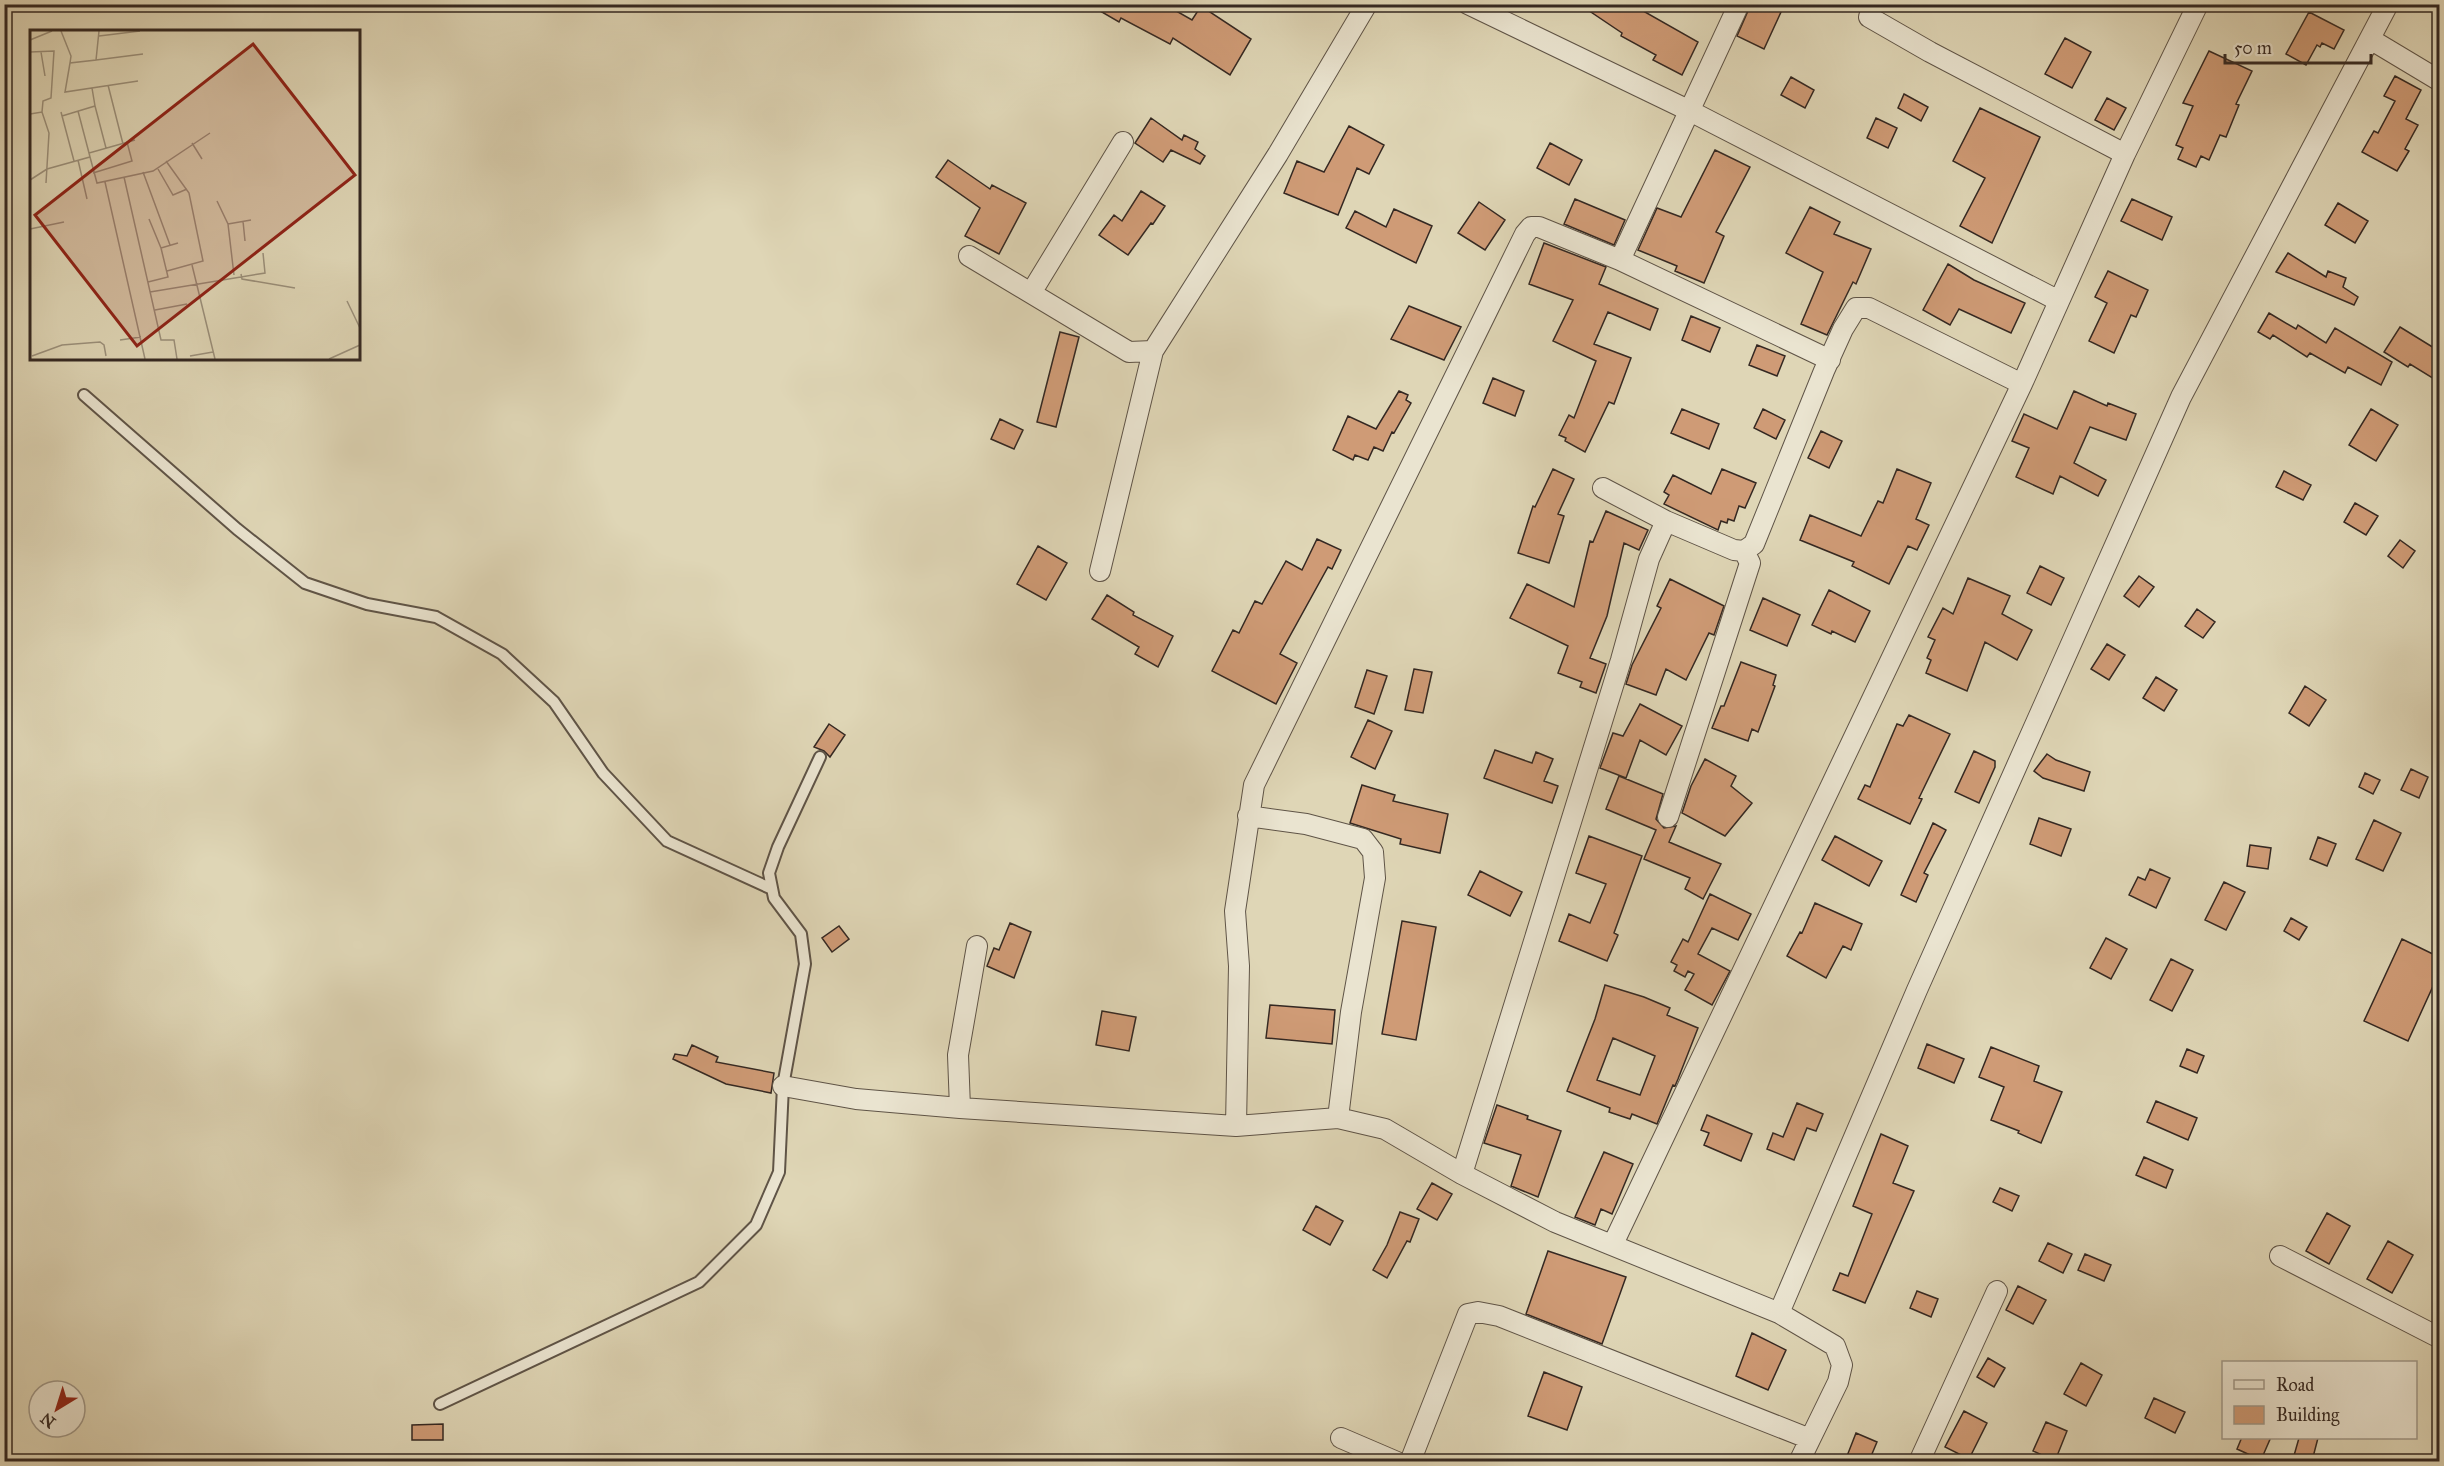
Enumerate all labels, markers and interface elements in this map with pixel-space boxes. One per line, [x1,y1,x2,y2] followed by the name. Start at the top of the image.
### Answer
[2225,27,2370,65] scale bar
[30,30,360,360] inset map
[2234,37,2272,59] text: 50 m
[2222,1361,2417,1439] legend
[2276,1374,2314,1396] text: Road
[27,1379,87,1439] north arrow
[2276,1404,2340,1427] text: Building
[37,1409,59,1432] text: N

